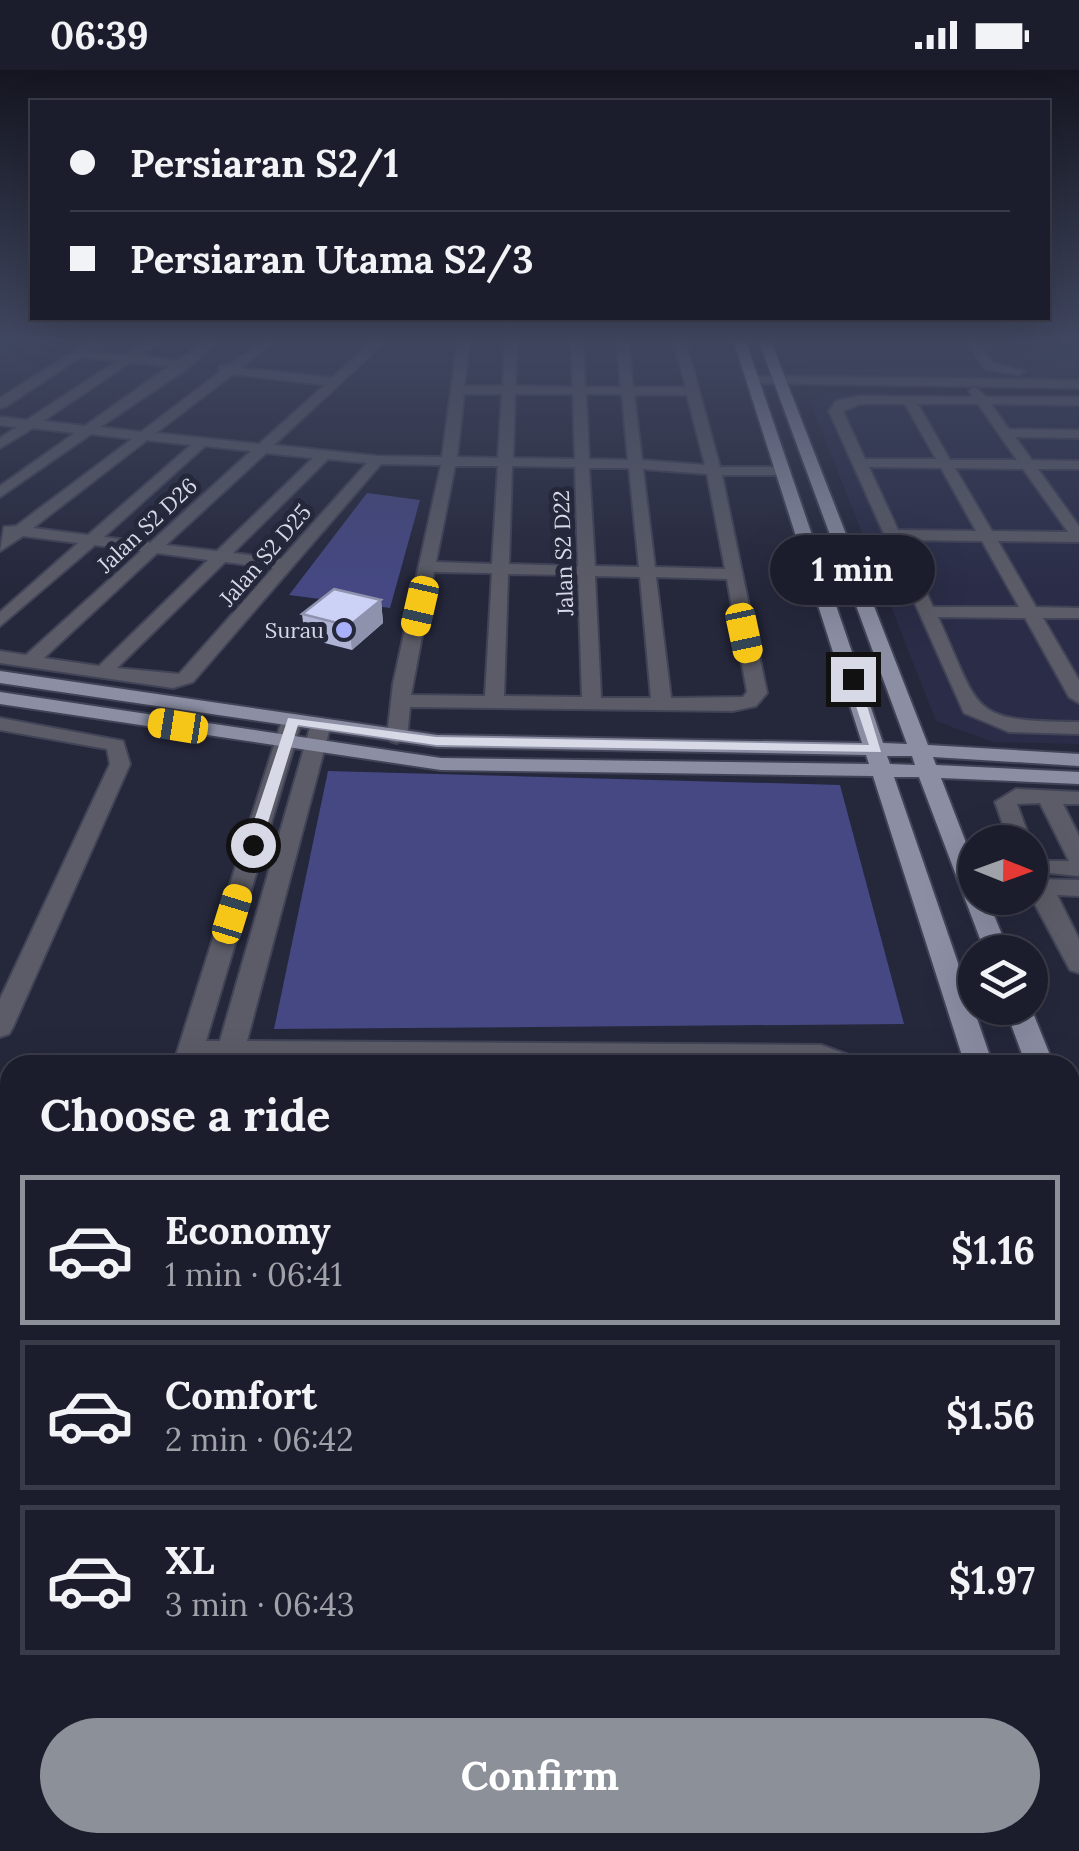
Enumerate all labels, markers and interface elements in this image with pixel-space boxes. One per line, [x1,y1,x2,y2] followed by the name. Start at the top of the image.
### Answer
[50,11,149,59] text: 06:39
[130,139,399,187] text: Persiaran S2/1
[130,235,534,283] text: Persiaran Utama S2/3
[90,472,203,579] street label: Jalan S2 D26
[547,490,579,617] street label: Jalan S2 D22
[212,498,317,612] street label: Jalan S2 D25
[770,534,936,604] callout: 1 min
[812,549,893,590] text: 1 min
[399,573,441,639] car
[723,601,765,665] car
[265,616,324,644] place label: Surau
[333,619,355,641] marker: Surau
[831,657,876,702] route end
[146,706,210,746] car
[231,823,276,868] route start
[958,825,1048,915] north arrow
[958,825,1048,1025] map controls
[209,881,255,947] car
[958,935,1048,1025] button: layers
[40,1086,330,1143] text: Choose a ride
[45,1205,135,1295] icon: car
[165,1206,331,1254] text: Economy
[951,1226,1035,1274] text: $1.16
[165,1254,342,1295] text: 1 min · 06:41
[45,1370,135,1460] icon: car
[165,1371,317,1419] text: Comfort
[946,1391,1035,1439] text: $1.56
[165,1419,353,1460] text: 2 min · 06:42
[45,1535,135,1625] icon: car
[165,1536,215,1584] text: XL
[949,1556,1035,1604] text: $1.97
[165,1584,355,1625] text: 3 min · 06:43
[40,1718,1040,1833] button: Confirm

